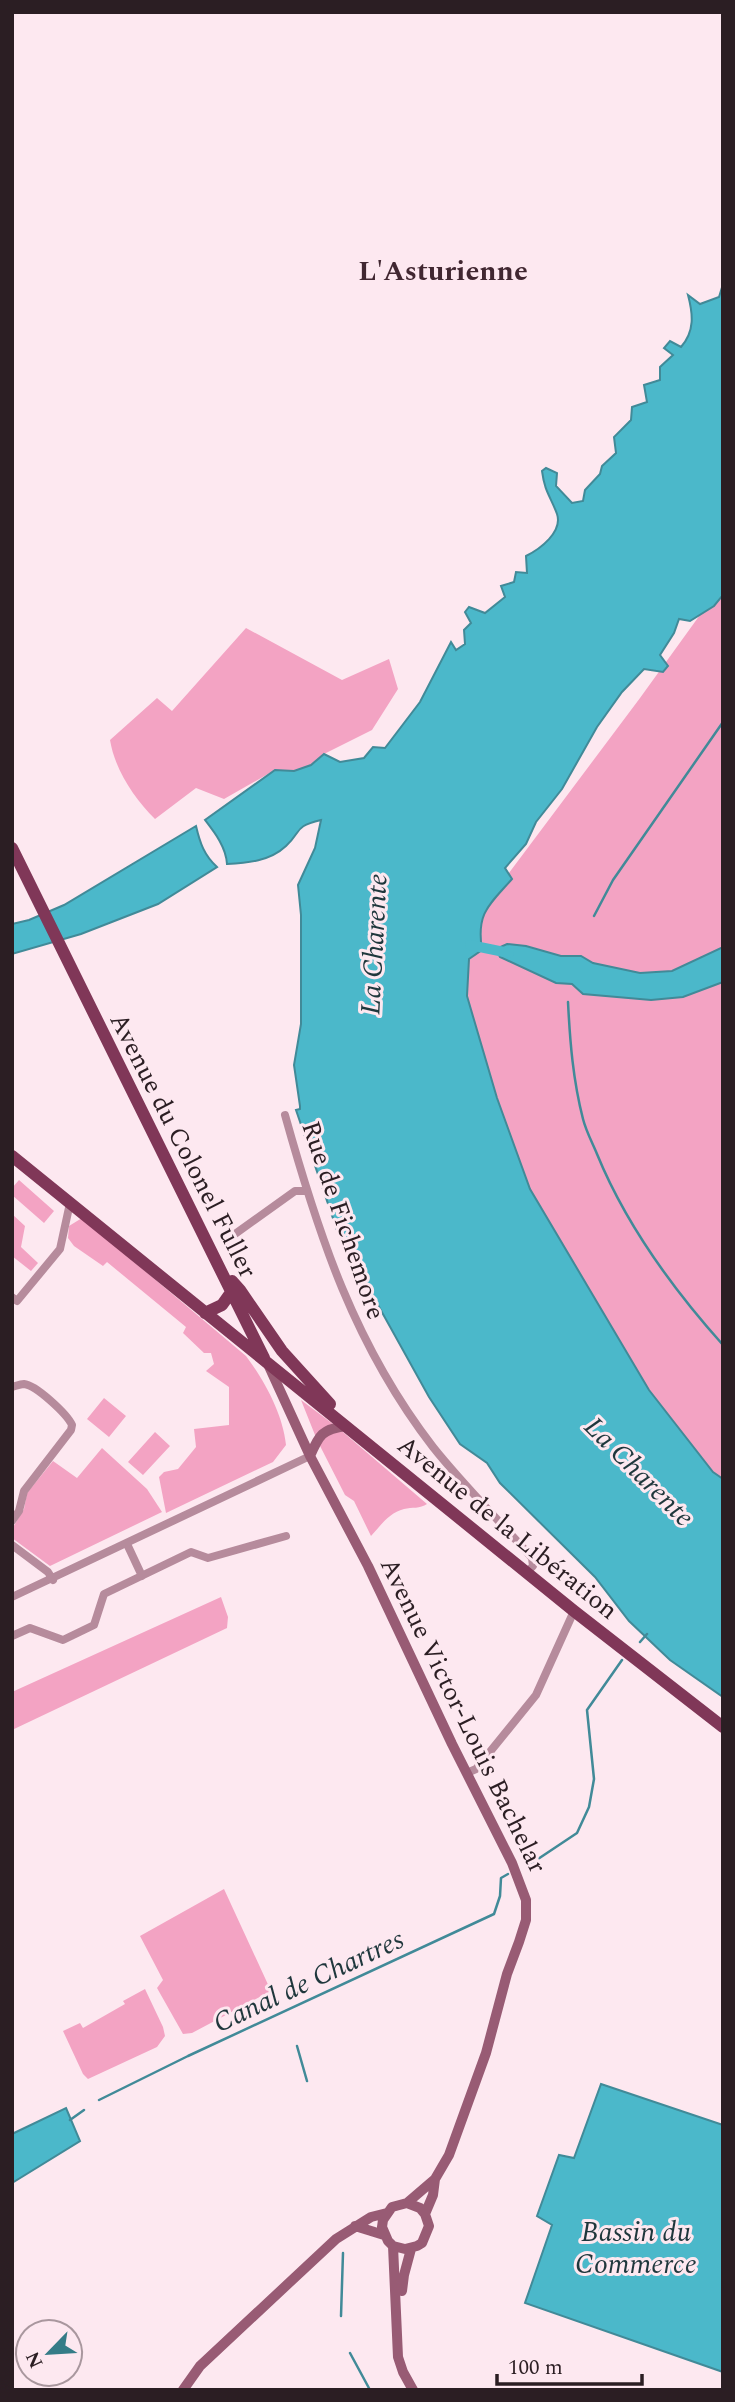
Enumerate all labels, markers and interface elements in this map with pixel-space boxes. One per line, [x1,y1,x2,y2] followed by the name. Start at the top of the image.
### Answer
[358,250,528,293] district label: L'Asturienne
[349,872,400,1016] water label: La Charente
[99,1006,267,1285] street label: Avenue du Colonel Fuller
[290,1116,396,1325] street label: Rue de Fichemore
[574,1407,704,1537] water label: La Charente
[388,1426,627,1630] street label: Avenue de la Libération
[369,1551,557,1880] street label: Avenue Victor-Louis Bachelar
[206,1918,411,2044] water label: Canal de Chartres
[575,2211,697,2286] water label: Bassin du Commerce
[14,2318,84,2388] north arrow
[497,2342,642,2386] scale bar
[19,2346,51,2373] text: N
[508,2352,563,2384] text: 100 m

